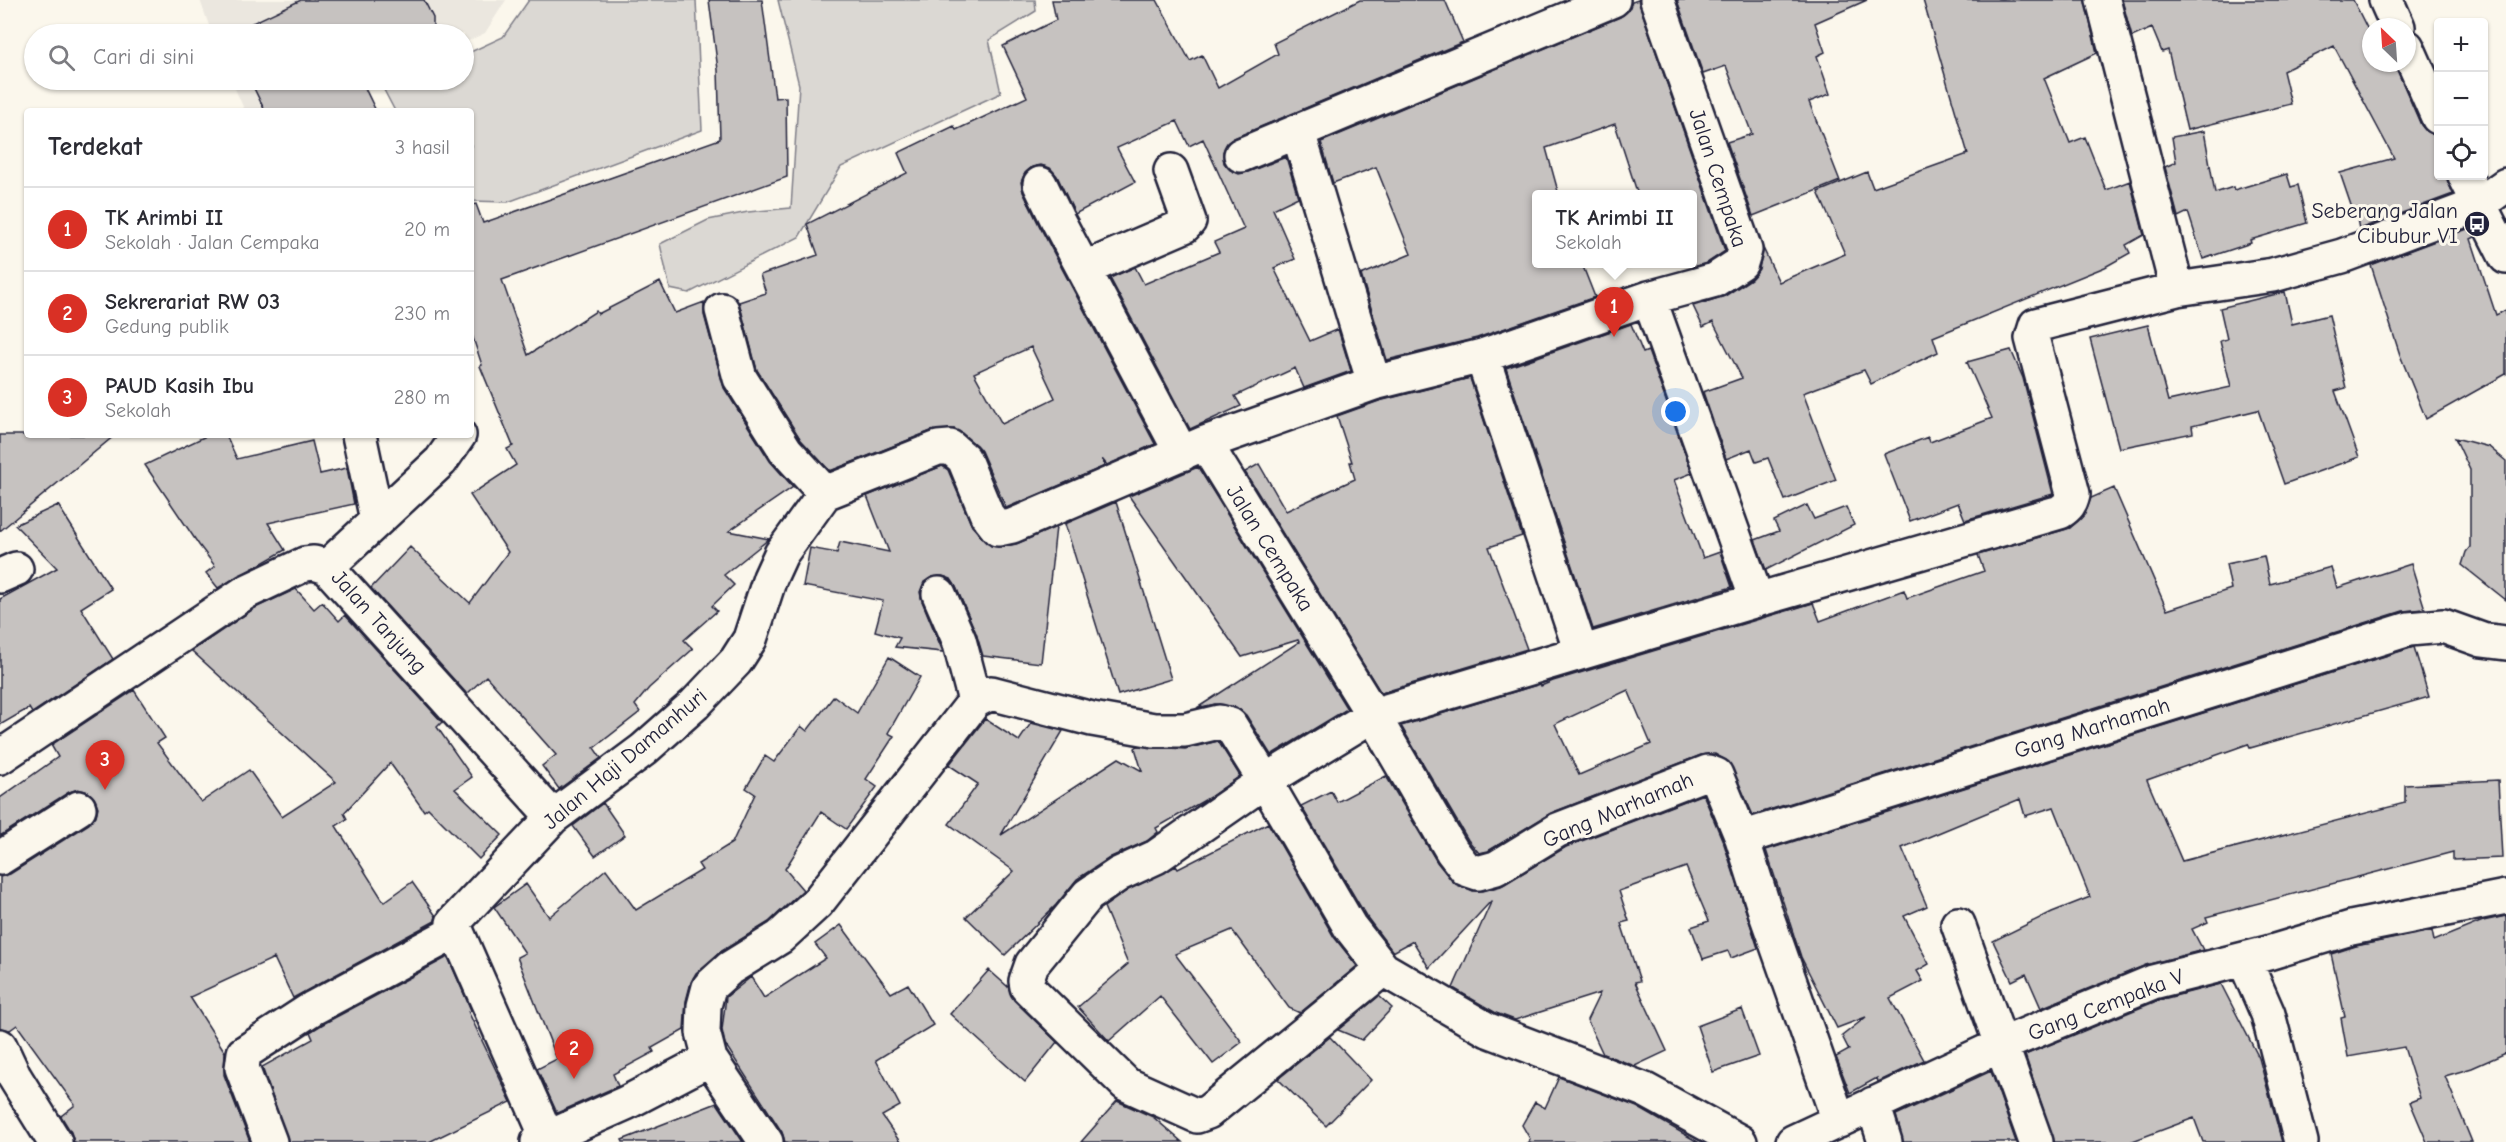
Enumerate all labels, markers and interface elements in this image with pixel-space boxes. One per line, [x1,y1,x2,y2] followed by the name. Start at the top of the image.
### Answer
[2362,18,2416,72] north arrow
[2434,18,2488,180] map controls
[2434,18,2488,72] button: +
[24,24,474,90] search box
[45,41,78,74] icon: search
[93,44,194,70] text: Cari di sini
[2434,72,2488,126] button: −
[1683,105,1753,251] street label: Jalan Cempaka
[2434,126,2488,180] button: locate
[48,132,142,162] text: Terdekat
[395,136,450,159] text: 3 hasil
[1532,190,1697,268] popup
[2311,198,2458,249] place label: Seberang Jalan Cibubur VI
[105,205,223,231] text: TK Arimbi II
[1555,205,1674,231] text: TK Arimbi II
[2462,209,2492,239] bus stop icon: Seberang Jalan Cibubur VI
[64,218,71,241] text: 1
[404,218,450,241] text: 20 m
[105,231,319,254] text: Sekolah · Jalan Cempaka
[1555,231,1622,254] text: Sekolah
[1594,288,1634,337] pin: 1
[105,289,280,315] text: Sekrerariat RW 03
[63,302,72,325] text: 2
[394,302,450,325] text: 230 m
[105,315,229,338] text: Gedung publik
[105,373,254,399] text: PAUD Kasih Ibu
[63,386,72,409] text: 3
[394,386,450,409] text: 280 m
[1661,397,1690,426] your location
[105,399,171,422] text: Sekolah
[1221,480,1319,616] street label: Jalan Cempaka
[326,565,432,679] street label: Jalan Tanjung
[538,683,712,835] street label: Jalan Haji Damanhuri
[2011,692,2173,764] street label: Gang Marhamah
[86,740,124,790] pin: 3
[1539,767,1697,853] street label: Gang Marhamah
[2024,963,2188,1047] street label: Gang Cempaka V
[554,1030,594,1079] pin: 2

